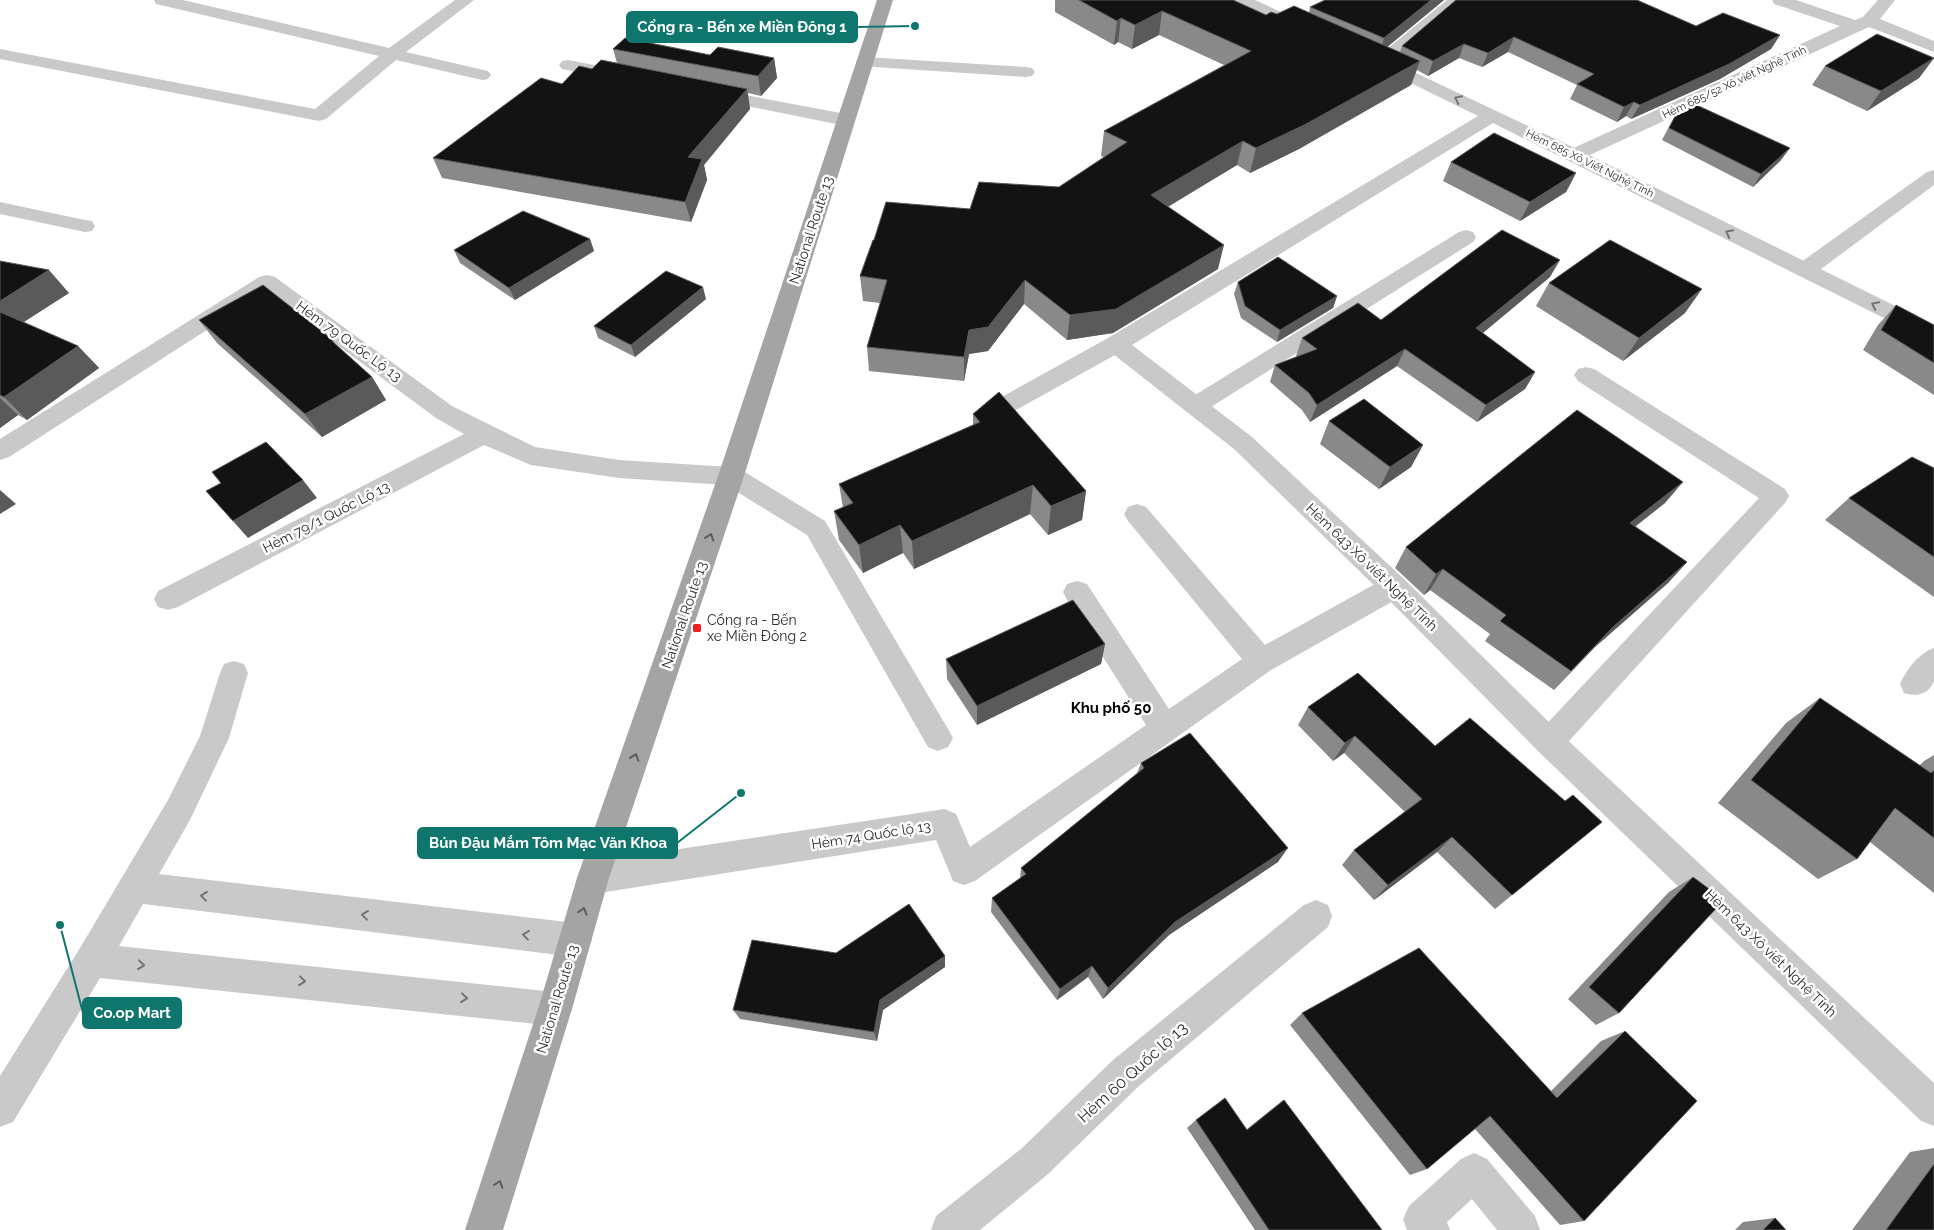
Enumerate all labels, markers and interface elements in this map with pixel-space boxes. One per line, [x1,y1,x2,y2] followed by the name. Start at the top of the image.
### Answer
[627,12,857,42] callout: Cổng ra - Bến xe Miền Đông 1
[637,18,847,36] text: Cổng ra - Bến xe Miền Đông 1
[1660,43,1808,122] street label: Hẻm 685/52 Xô viết Nghệ Tĩnh
[1454,95,1463,105] one-way arrow
[1524,127,1656,200] street label: Hẻm 685 Xô Viết Nghệ Tĩnh
[786,174,836,286] street label: National Route 13
[1725,228,1734,239] one-way arrow
[293,297,405,385] street label: Hẻm 79 Quốc Lộ 13
[1871,301,1880,311] one-way arrow
[260,478,392,556] street label: Hẻm 79/1 Quốc Lộ 13
[1303,500,1441,634] street label: Hẻm 643 Xô viết Nghệ Tĩnh
[704,534,714,542] one-way arrow
[658,559,710,671] street label: National Route 13
[707,612,807,644] place label: Cổng ra - Bến xe Miền Đông 2
[691,622,703,634] marker: Cổng ra - Bến xe Miền Đông 2
[1071,699,1151,717] district label: Khu phố 50
[629,753,639,762] one-way arrow
[810,818,932,852] street label: Hẻm 74 Quốc lộ 13
[418,828,677,858] callout: Bún Đậu Mắm Tôm Mạc Văn Khoa
[429,834,667,852] text: Bún Đậu Mắm Tôm Mạc Văn Khoa
[1702,886,1840,1020] street label: Hẻm 643 Xô viết Nghệ Tĩnh
[199,891,208,901] one-way arrow
[578,908,588,916] one-way arrow
[361,910,369,921] one-way arrow
[522,930,530,941] one-way arrow
[533,943,581,1055] street label: National Route 13
[137,959,145,970] one-way arrow
[298,975,306,986] one-way arrow
[460,992,468,1003] one-way arrow
[83,998,181,1028] callout: Co.op Mart
[93,1004,171,1022] text: Co.op Mart
[1074,1018,1191,1127] street label: Hẻm 60 Quốc lộ 13
[493,1180,503,1188] one-way arrow

